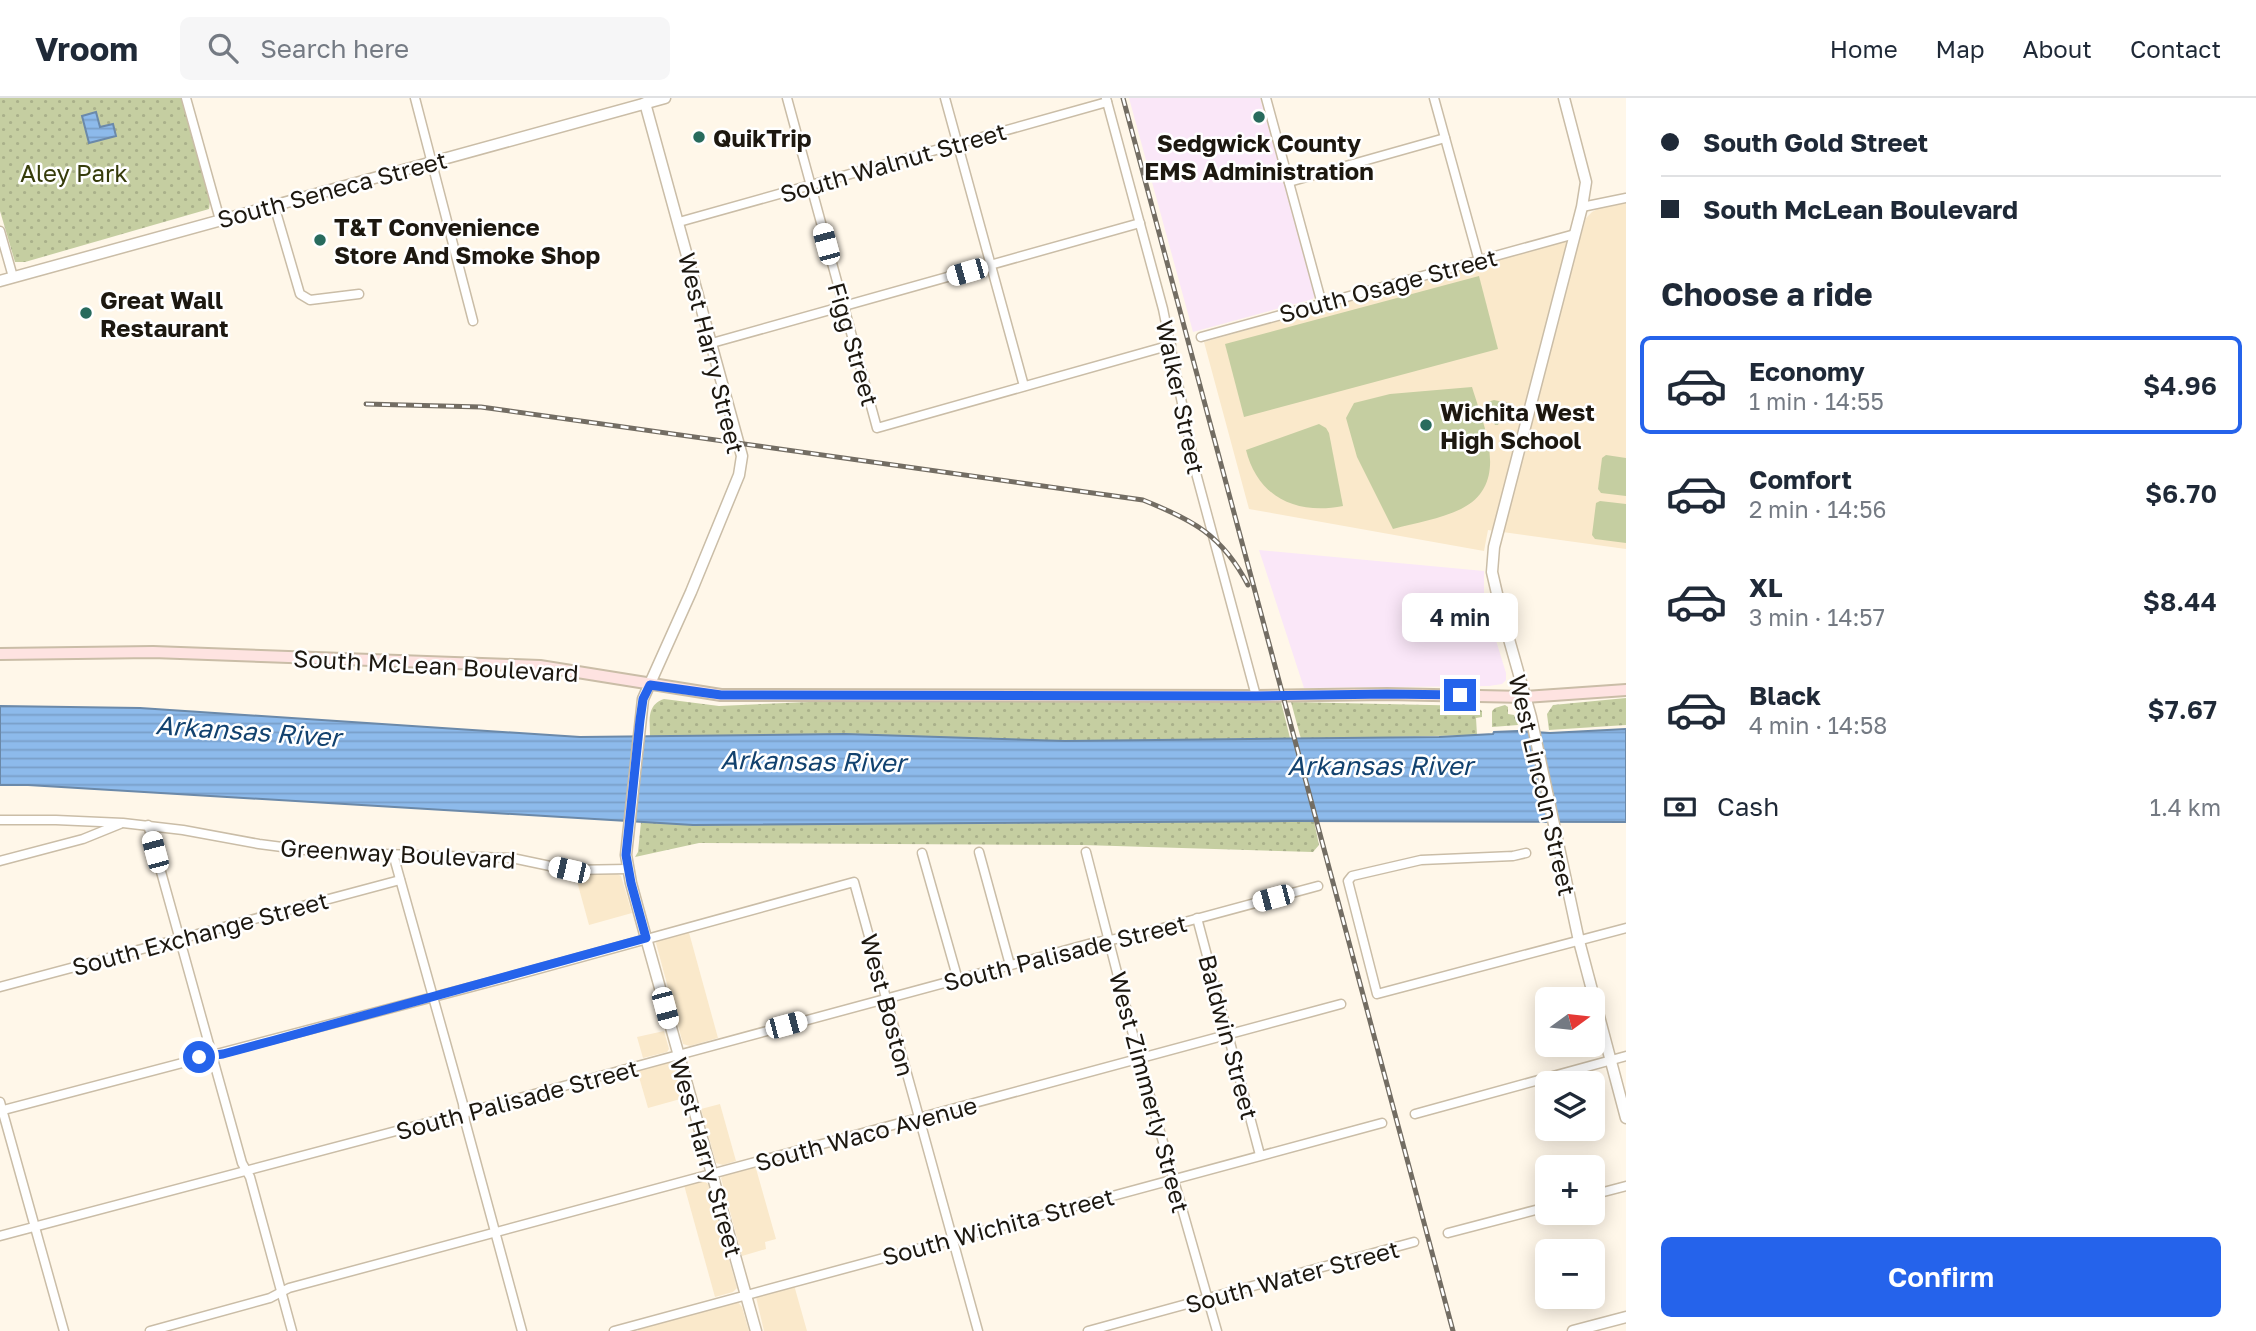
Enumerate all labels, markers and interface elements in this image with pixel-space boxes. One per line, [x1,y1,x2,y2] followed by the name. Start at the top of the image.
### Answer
[180,17,670,80] search box
[35,29,138,68] text: Vroom
[204,29,242,67] icon: search
[260,33,409,64] text: Search here
[1830,34,1898,63] text: Home
[1936,34,1985,63] text: Map
[2023,34,2092,63] text: About
[2130,34,2221,63] text: Contact
[1251,109,1267,125] marker: Sedgwick County EMS Administration
[777,116,1009,208] street label: South Walnut Street
[713,123,812,152] place label: QuikTrip
[1703,127,1928,158] text: South Gold Street
[1144,128,1374,185] place label: Sedgwick County EMS Administration
[691,129,707,145] marker: QuikTrip
[214,144,450,234] street label: South Seneca Street
[20,158,128,187] park label: Aley Park
[1703,194,2018,225] text: South McLean Boulevard
[334,212,600,269] place label: T&T Convenience Store And Smoke Shop
[811,221,842,267] car
[312,232,328,248] marker: T&T Convenience Store And Smoke Shop
[1276,242,1500,328] street label: South Osage Street
[673,250,751,456] street label: West Harry Street
[944,256,991,288] car
[1661,275,1873,313] text: Choose a ride
[823,279,885,409] street label: Figg Street
[100,285,229,342] place label: Great Wall Restaurant
[78,305,94,321] marker: Great Wall Restaurant
[1151,317,1211,477] street label: Walker Street
[1665,354,1728,417] icon: car
[1749,356,1865,387] text: Economy
[2143,370,2217,401] text: $4.96
[1749,387,1884,415] text: 1 min · 14:55
[1440,397,1595,454] place label: Wichita West High School
[1418,417,1434,433] marker: Wichita West High School
[1665,462,1728,525] icon: car
[1749,464,1852,495] text: Comfort
[2145,478,2217,509] text: $6.70
[1749,495,1887,523] text: 2 min · 14:56
[1665,570,1728,633] icon: car
[1749,572,1783,603] text: XL
[2143,586,2217,617] text: $8.44
[1402,594,1518,642] callout: 4 min
[1430,603,1490,631] text: 4 min
[1749,603,1885,631] text: 3 min · 14:57
[292,643,580,687] street label: South McLean Boulevard
[1503,672,1583,898] street label: West Lincoln Street
[1665,678,1728,741] icon: car
[1444,679,1476,711] route end
[1749,680,1821,711] text: Black
[2148,694,2217,725] text: $7.67
[154,709,345,753] water label: Arkansas River
[1749,711,1887,739] text: 4 min · 14:58
[720,744,910,778] water label: Arkansas River
[1287,750,1477,781] water label: Arkansas River
[1661,788,1699,826] icon: cash
[1717,791,1779,822] text: Cash
[2150,793,2221,821] text: 1.4 km
[140,829,171,875] car
[279,832,517,874] street label: Greenway Boulevard
[547,855,592,885] car
[1250,882,1297,914] car
[69,885,331,981] street label: South Exchange Street
[940,908,1190,996] street label: South Palisade Street
[855,931,921,1079] street label: West Boston
[1193,951,1265,1123] street label: Baldwin Street
[1104,968,1196,1216] street label: West Zimmerly Street
[650,985,681,1031] car
[1535,987,1605,1057] north arrow
[1535,987,1605,1309] map controls
[763,1009,810,1041] car
[183,1041,215,1073] route start
[393,1053,641,1145] street label: South Palisade Street
[665,1054,749,1260] street label: West Harry Street
[1535,1071,1605,1141] button: layers
[752,1089,980,1177] street label: South Waco Avenue
[1535,1155,1605,1225] button: +
[879,1181,1117,1271] street label: South Wichita Street
[1182,1234,1402,1318] street label: South Water Street
[1661,1237,2221,1317] button: Confirm
[1535,1239,1605,1309] button: −

